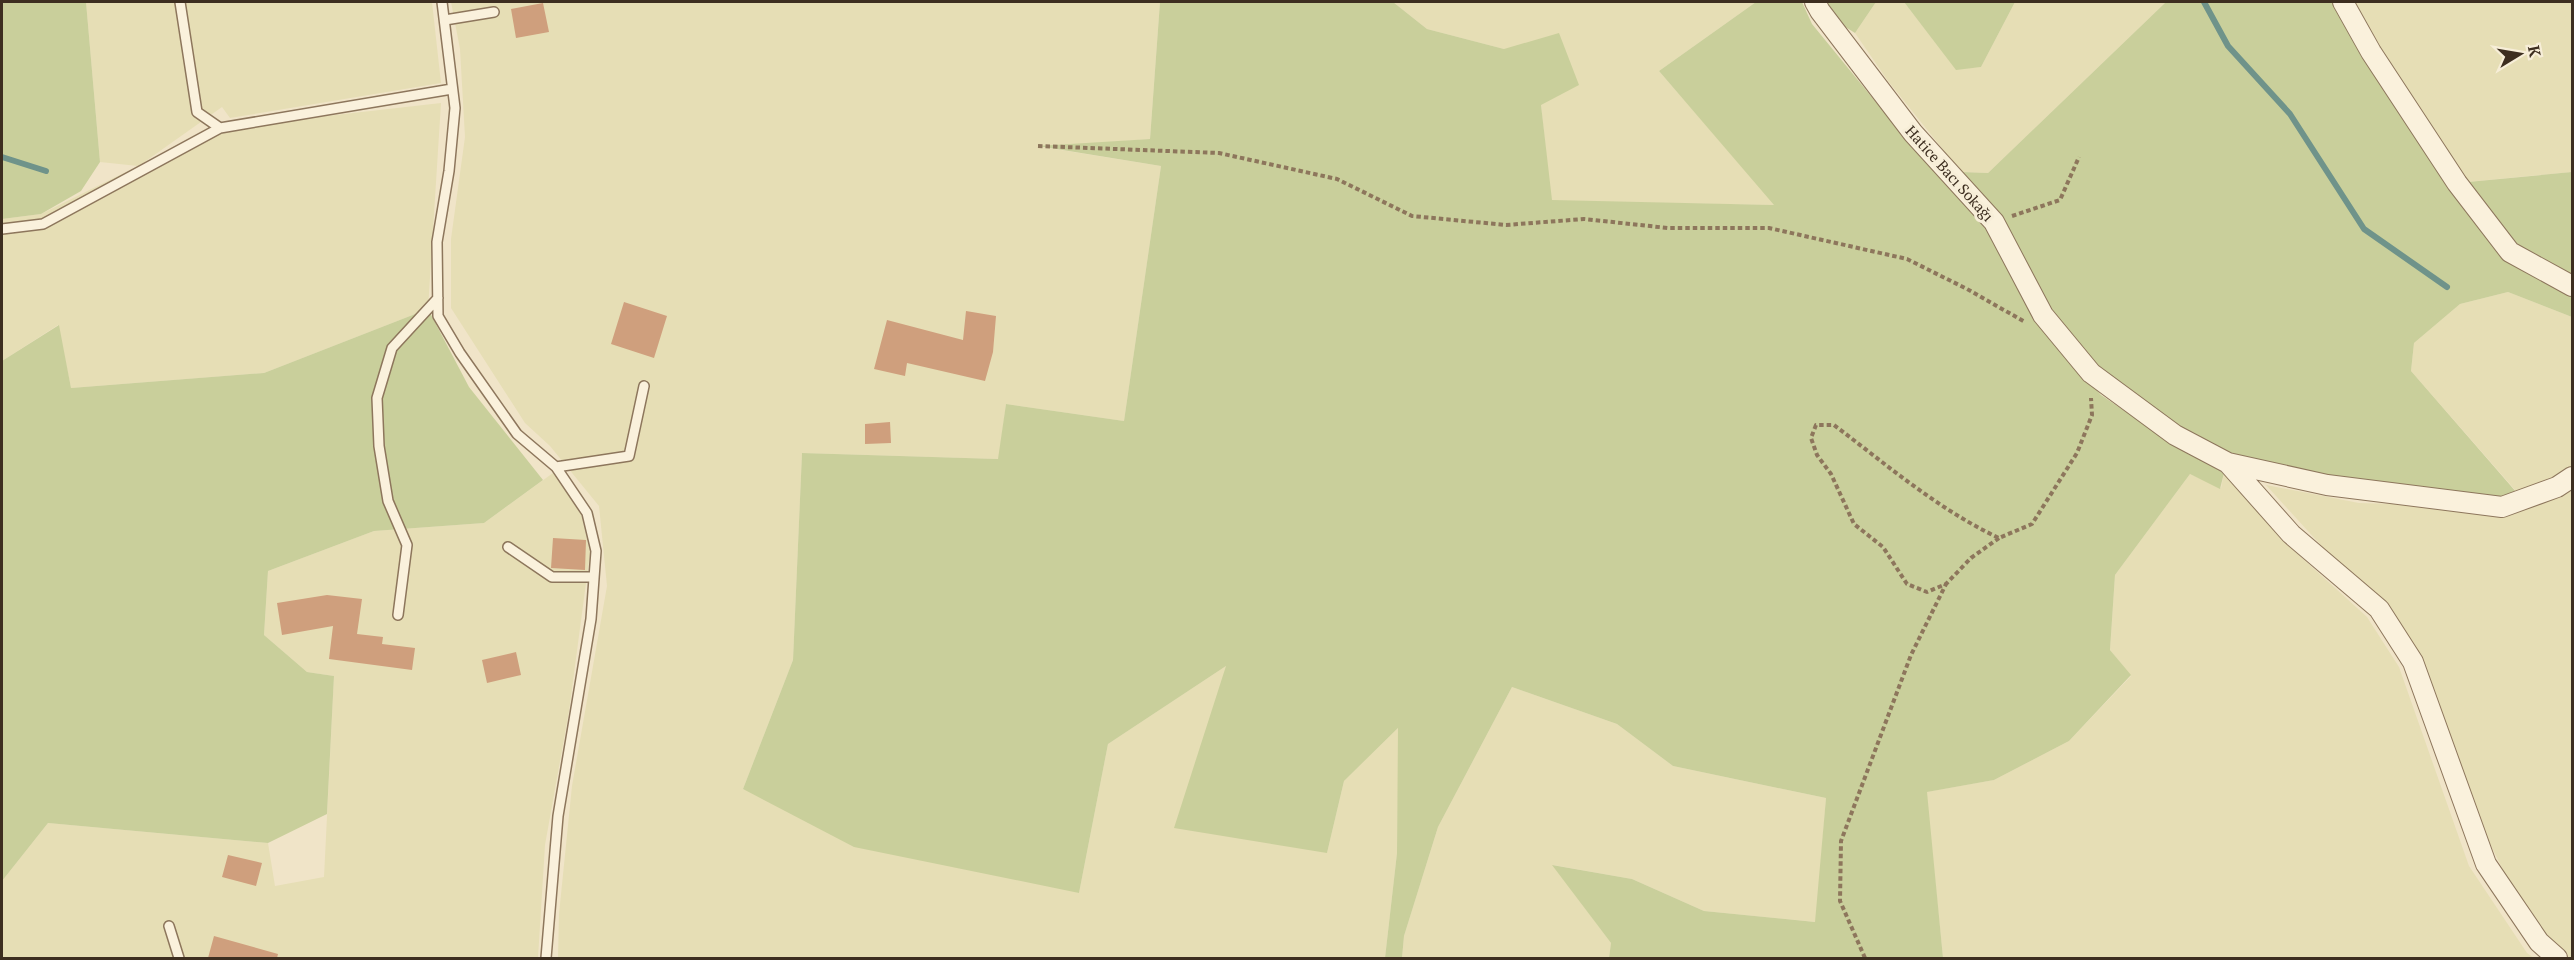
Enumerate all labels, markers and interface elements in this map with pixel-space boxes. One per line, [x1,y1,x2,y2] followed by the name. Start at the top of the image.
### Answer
[2490,24,2550,84] north arrow
[2523,43,2547,59] text: K
[1902,121,1998,225] street label: Hatice Bacı Sokağı

